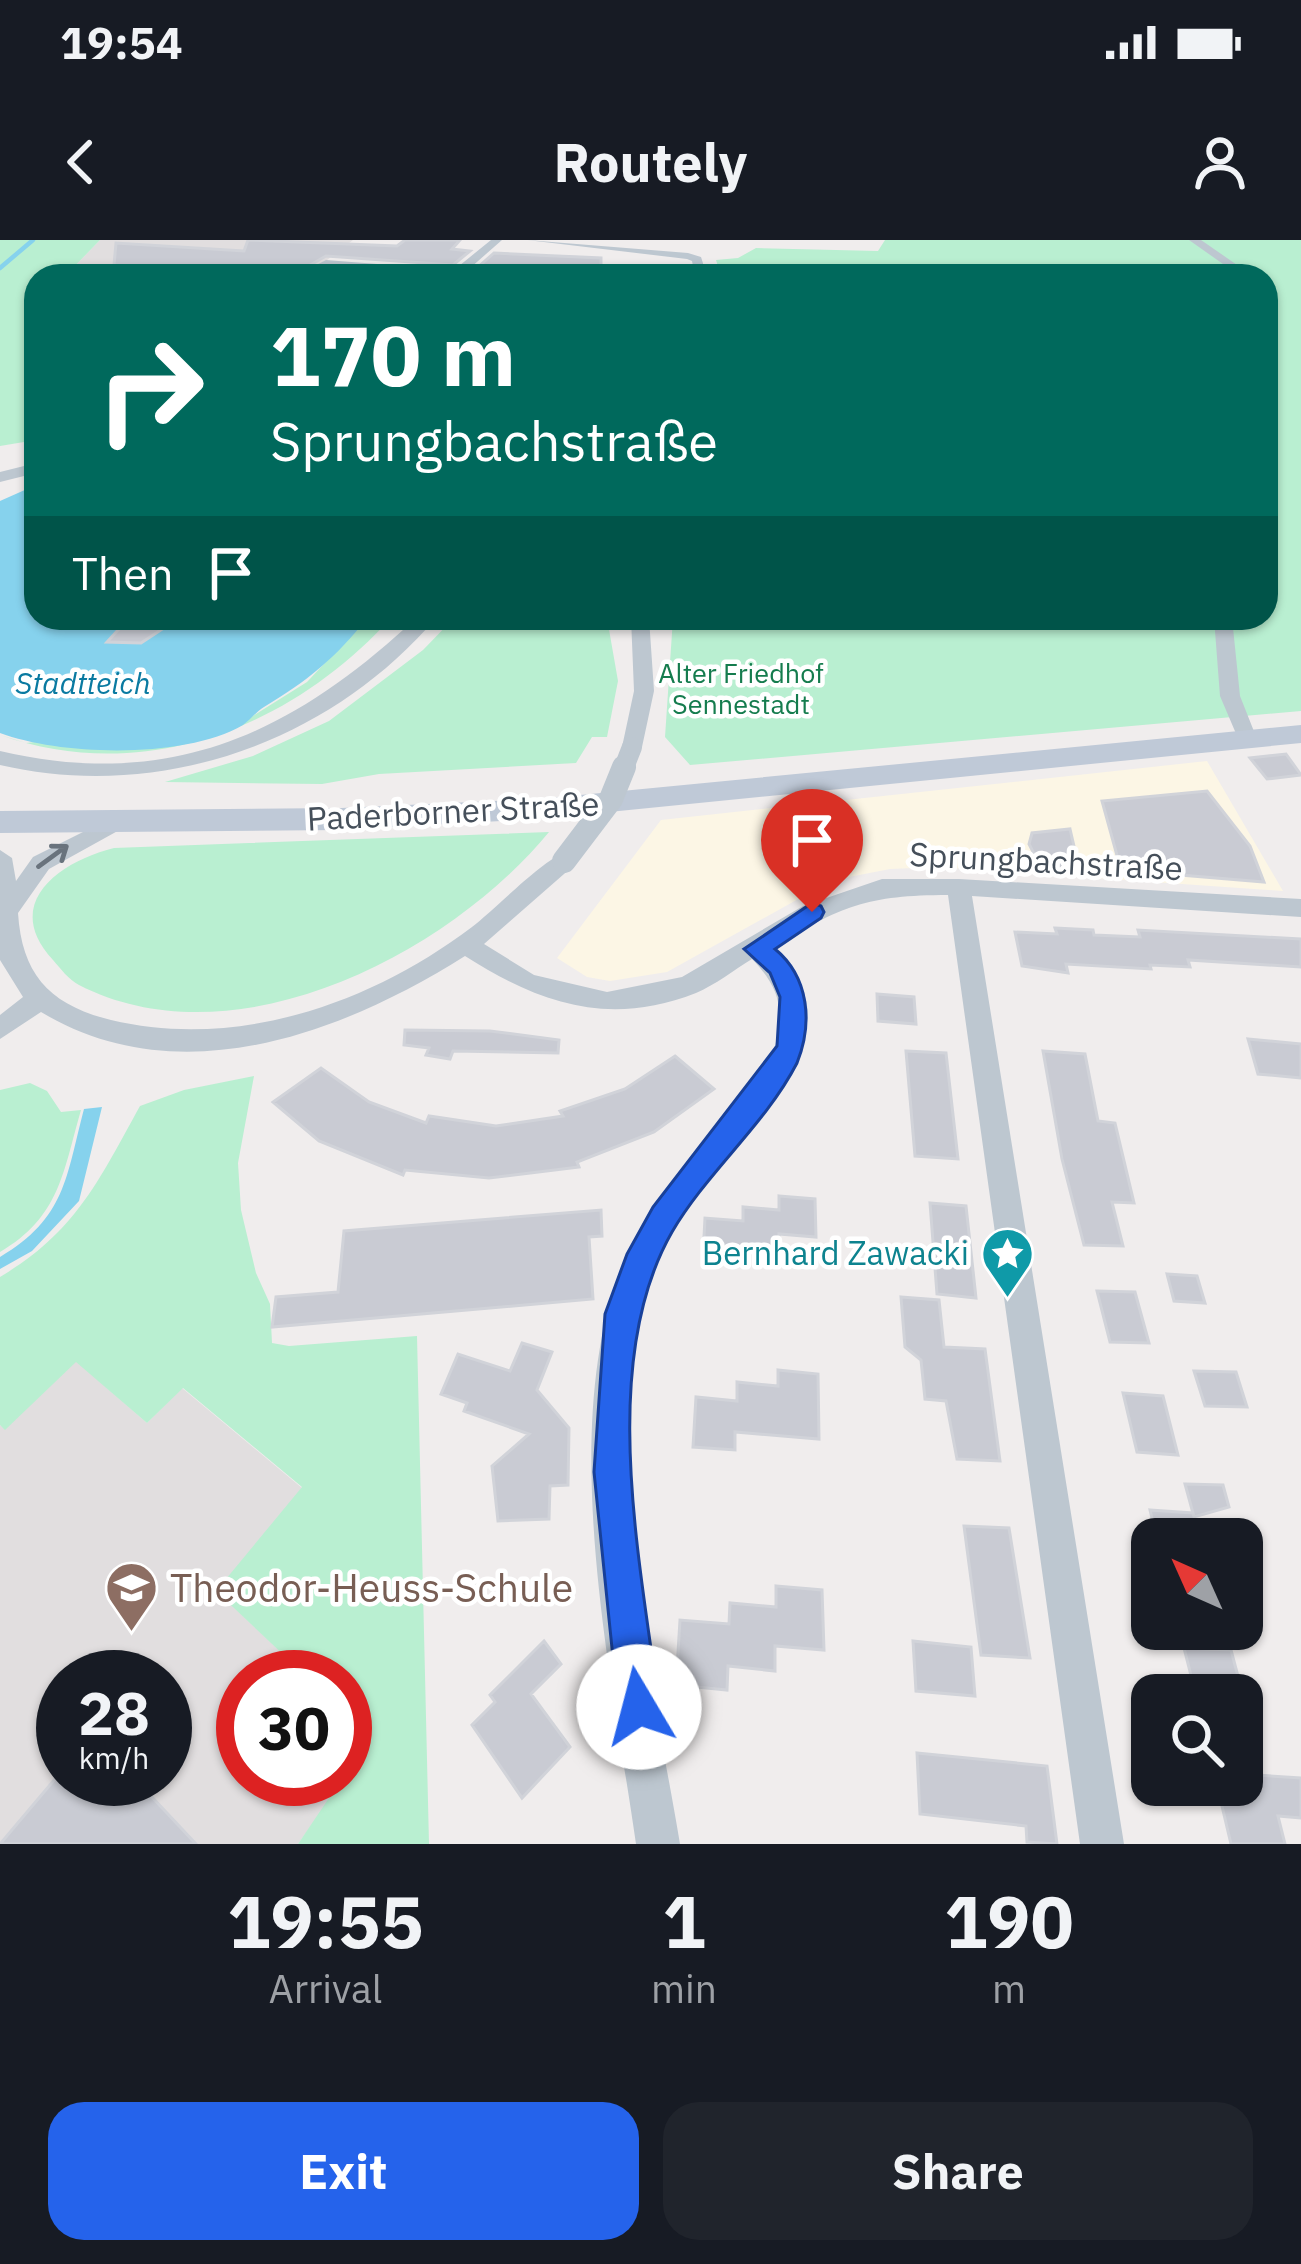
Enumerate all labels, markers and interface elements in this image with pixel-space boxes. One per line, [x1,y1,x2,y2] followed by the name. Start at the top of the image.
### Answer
[60,13,183,71] text: 19:54
[554,127,747,197] text: Routely
[48,129,114,195] icon: back
[1187,129,1253,195] icon: person
[270,300,516,409] text: 170 m
[72,312,228,468] icon: right
[270,406,718,476] text: Sprungbachstraße
[198,540,264,606] icon: arrive
[72,544,174,602] text: Then
[658,655,824,721] park label: Alter Friedhof Sennestadt
[15,663,151,702] water label: Stadtteich
[306,781,600,840] street label: Paderborner Straße
[761,789,863,912] pin
[779,807,845,873] icon: arrive
[908,832,1184,889] street label: Sprungbachstraße
[36,844,69,869] one-way arrow
[980,1225,1036,1299] place icon: Bernhard Zawacki
[702,1231,969,1274] place label: Bernhard Zawacki
[1131,1518,1263,1650] north arrow
[1131,1518,1263,1806] map controls
[103,1560,159,1634] school or university icon: Theodor-Heuss-Schule
[170,1562,573,1613] place label: Theodor-Heuss-Schule
[576,1644,702,1770] position arrow
[216,1650,372,1806] speed limit sign: 30
[78,1673,150,1752] text: 28
[1131,1674,1263,1806] button: search
[79,1738,149,1777] text: km/h
[227,1874,424,1968] text: 19:55
[662,1874,706,1968] text: 1
[944,1874,1074,1968] text: 190
[269,1963,382,2014] text: Arrival
[651,1963,717,2014] text: min
[992,1963,1026,2014] text: m
[48,2102,639,2240] button: Exit
[663,2102,1253,2240] button: Share

